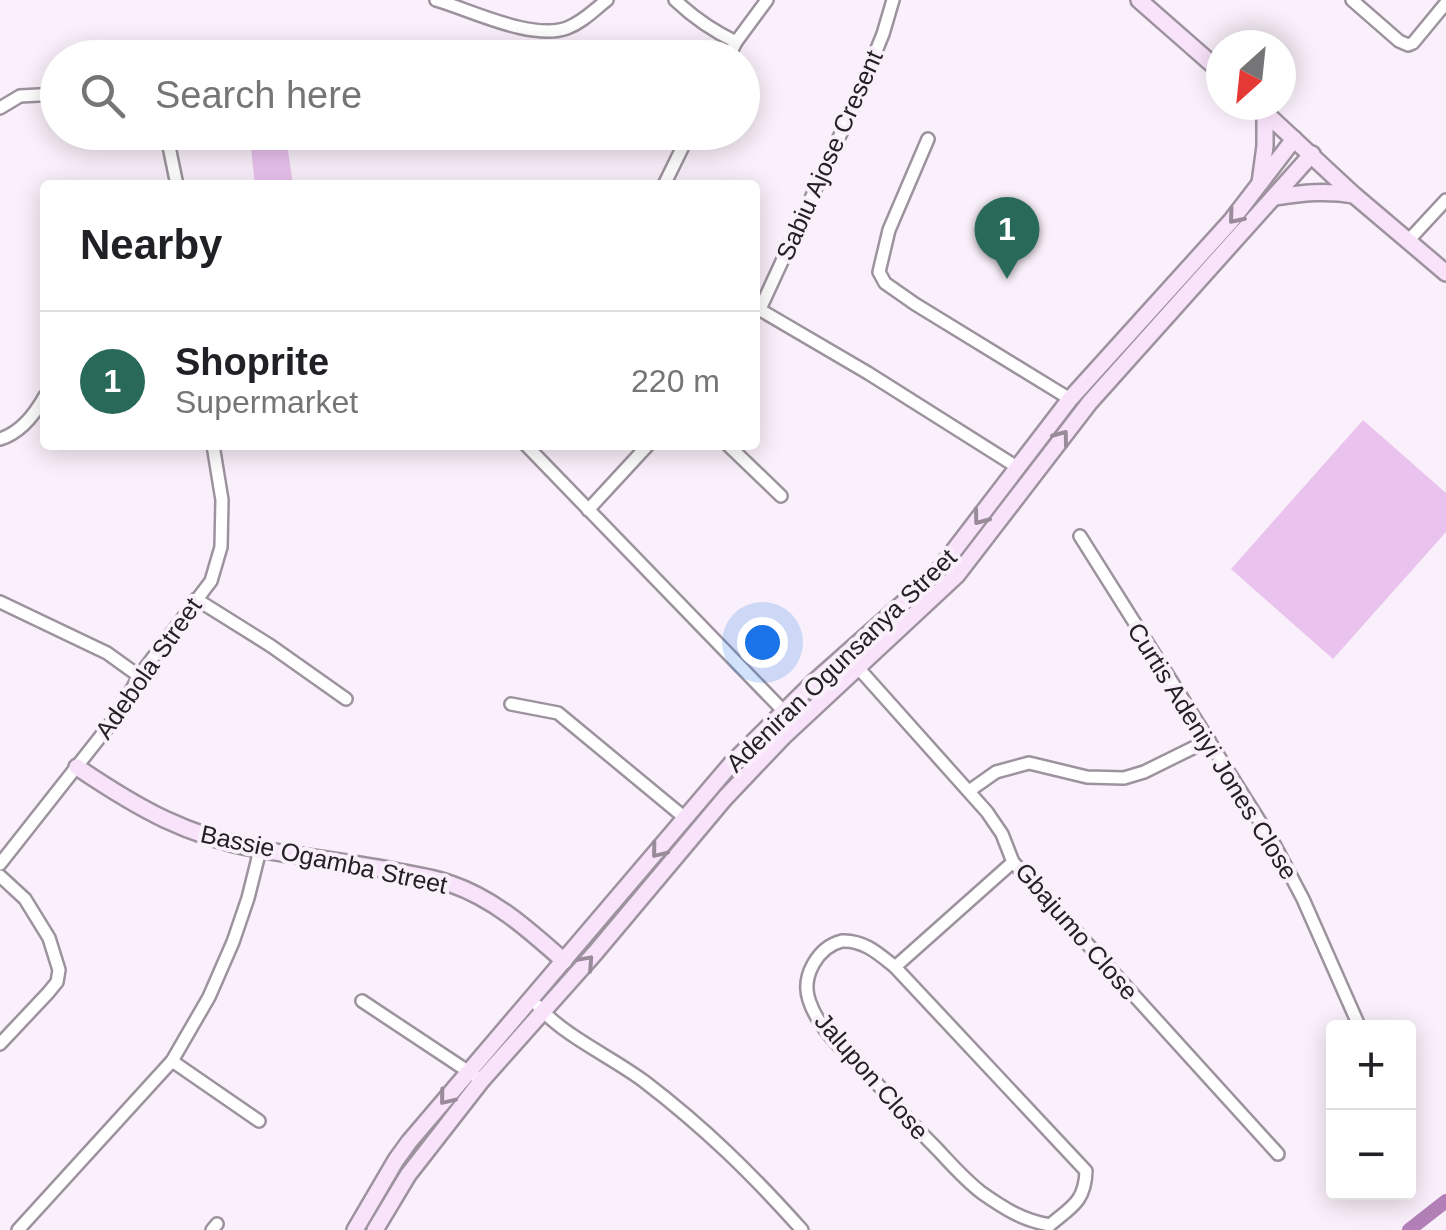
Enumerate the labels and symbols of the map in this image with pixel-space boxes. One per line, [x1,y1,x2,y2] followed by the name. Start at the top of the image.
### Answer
[1206,30,1296,120] north arrow
[770,46,888,264] street label: Sabiu Ajose Cresent
[974,196,1040,279] pin: 1
[1229,205,1247,223] one-way arrow
[1051,430,1068,448] one-way arrow
[974,507,991,525] one-way arrow
[720,543,962,777] street label: Adeniran Ogunsanya Street
[89,592,207,744] street label: Adebola Street
[737,617,788,668] your location
[1122,617,1304,885] street label: Curtis Adeniyi Jones Close
[198,819,450,899] street label: Bassie Ogamba Street
[652,840,670,858] one-way arrow
[1010,857,1144,1005] street label: Gbajumo Close
[575,955,593,974] one-way arrow
[809,1007,935,1145] street label: Jalupon Close
[440,1086,458,1104] one-way arrow

